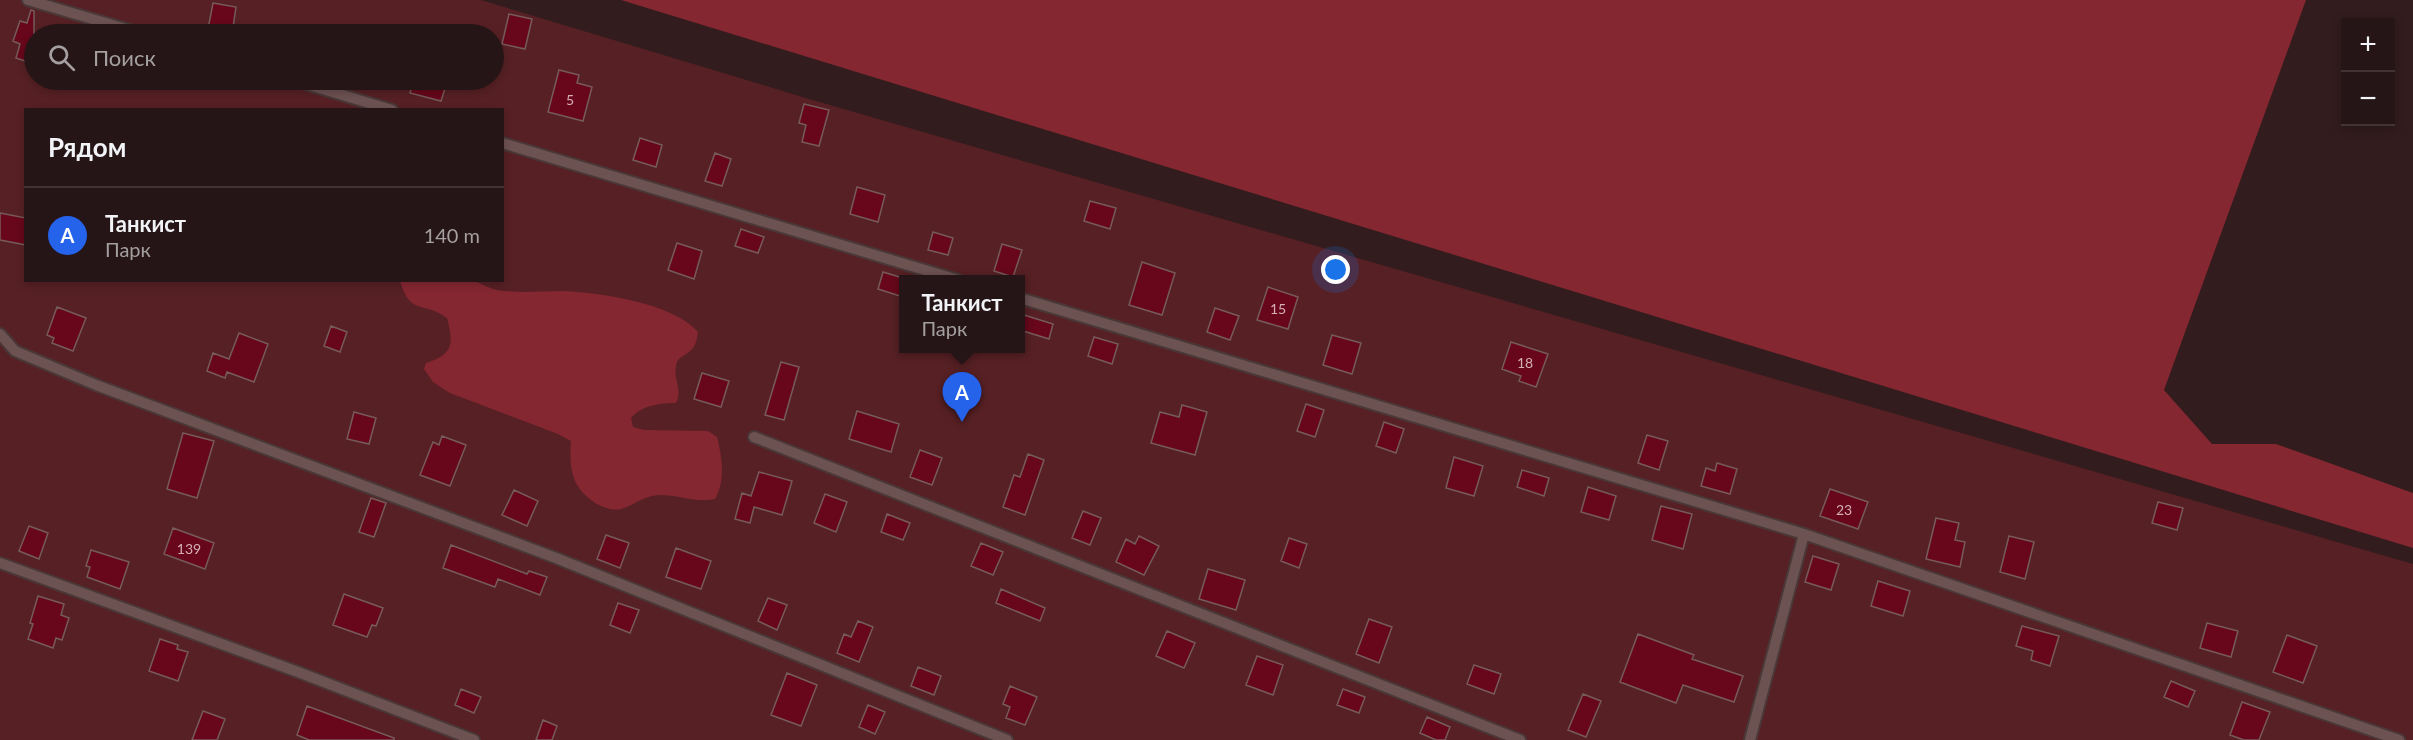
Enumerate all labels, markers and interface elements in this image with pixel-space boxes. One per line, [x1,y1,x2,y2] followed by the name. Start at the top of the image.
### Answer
[2341,18,2395,126] map controls
[2341,18,2395,72] button: +
[24,24,504,90] search box
[45,41,78,74] icon: search
[93,44,156,71] text: Поиск
[2341,72,2395,126] button: −
[566,91,574,108] house number: 5
[48,131,126,163] text: Рядом
[105,210,186,237] text: Танкист
[61,223,74,247] text: A
[424,223,480,247] text: 140 m
[105,237,151,261] text: Парк
[1321,255,1350,284] your location
[899,275,1025,353] popup
[921,289,1003,316] text: Танкист
[1270,300,1286,317] house number: 15
[921,316,967,340] text: Парк
[1517,354,1533,371] house number: 18
[942,372,982,422] pin: A
[1836,501,1852,518] house number: 23
[177,540,201,557] house number: 139

